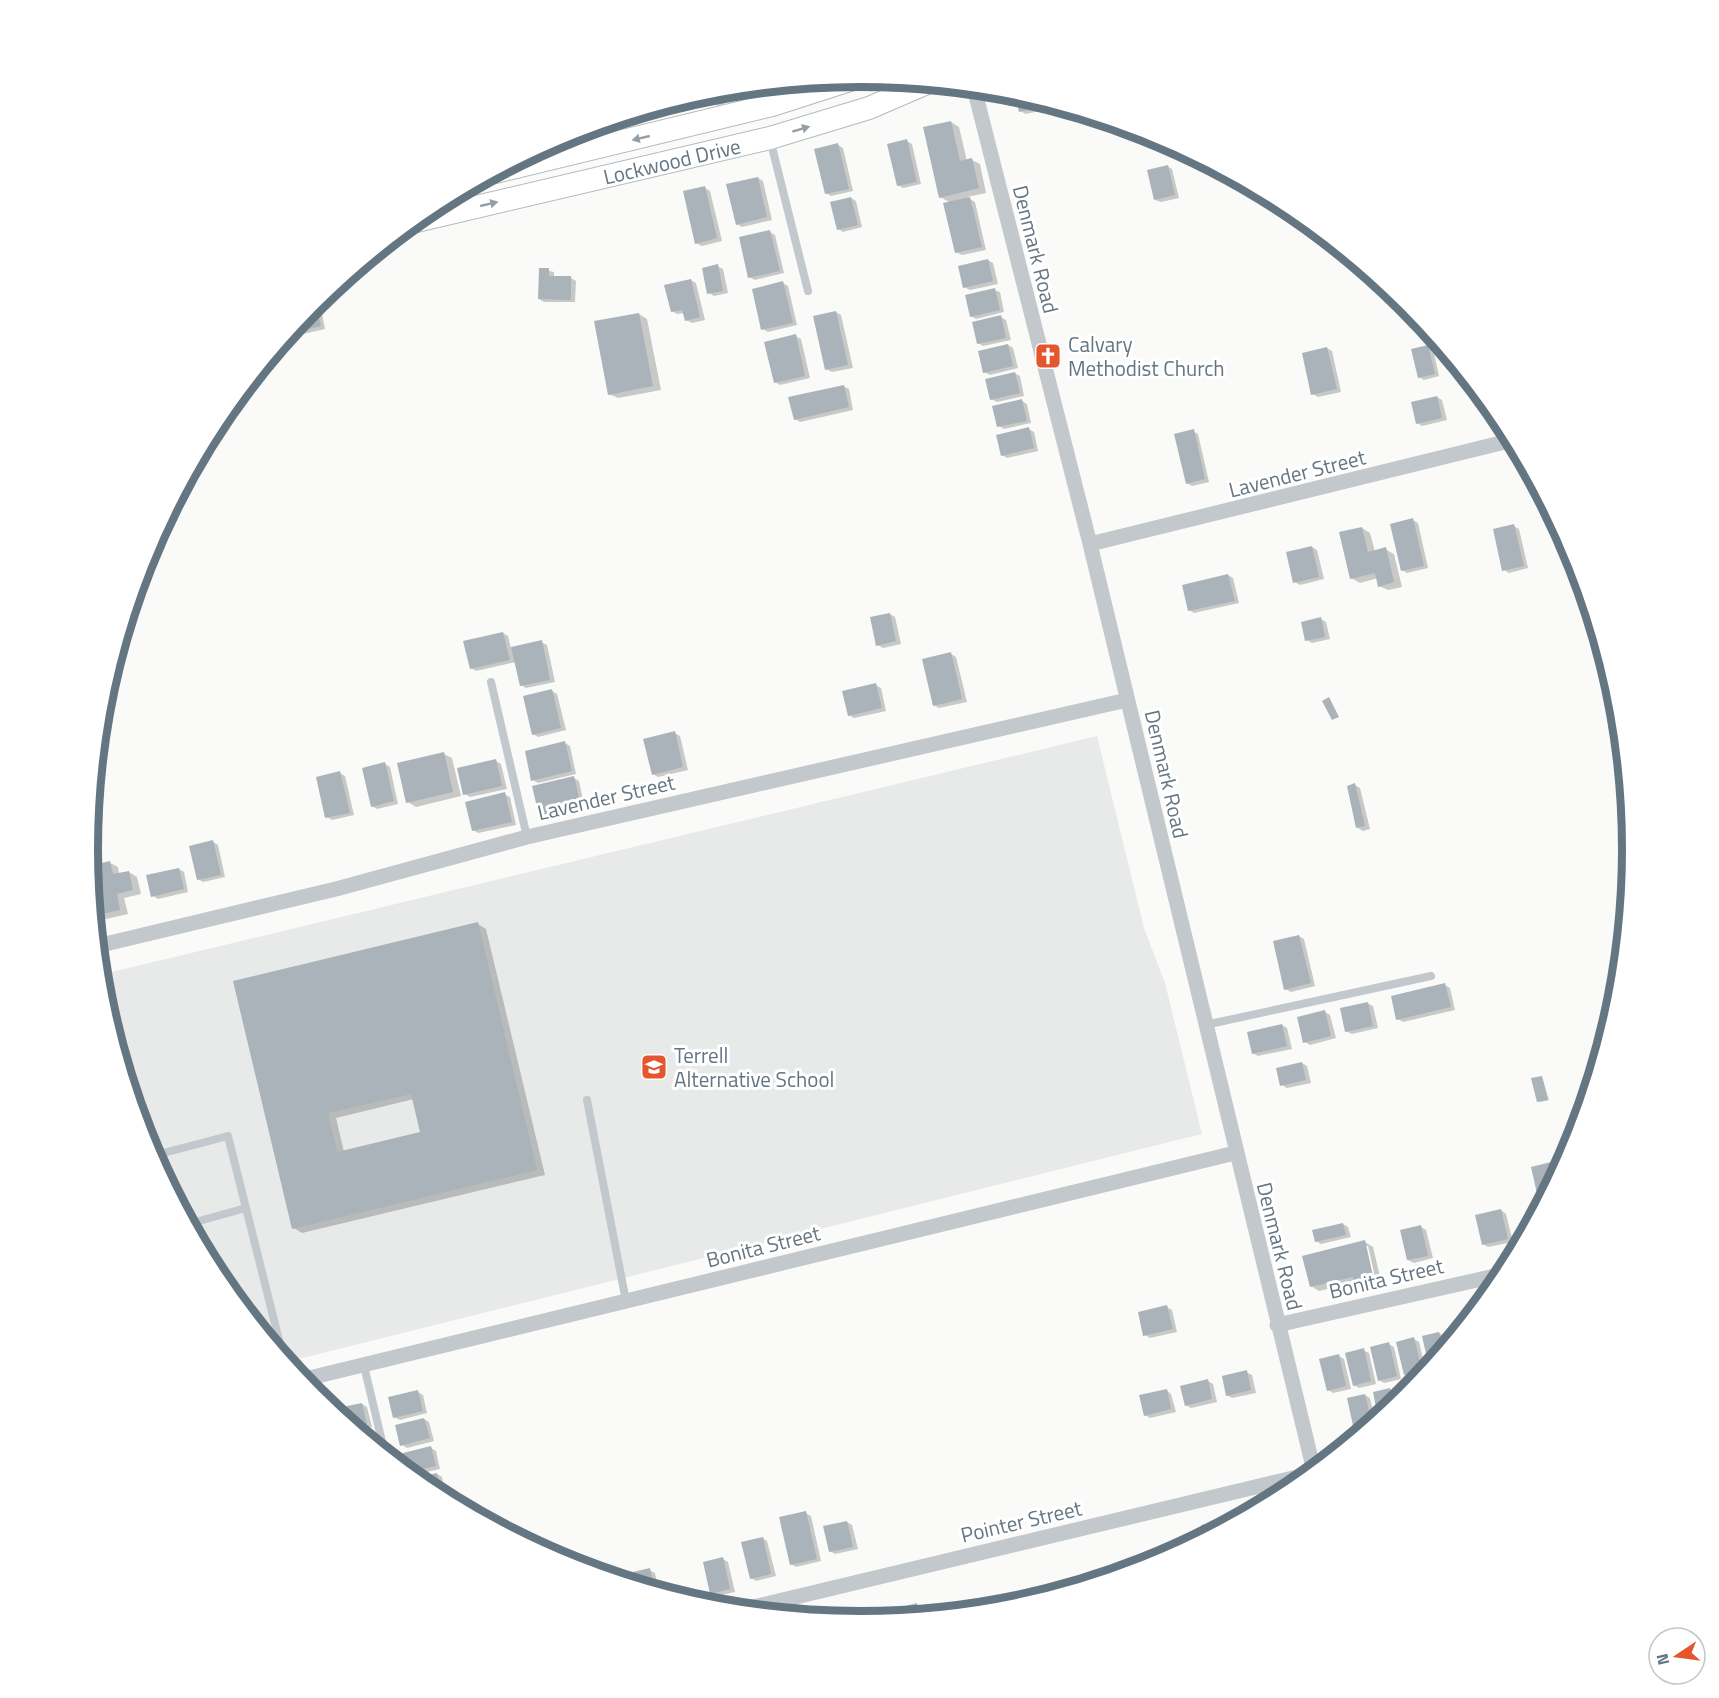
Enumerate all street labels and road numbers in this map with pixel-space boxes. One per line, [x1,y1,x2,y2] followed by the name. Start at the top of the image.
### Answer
[600,129,744,193] street label: Lockwood Drive
[1005,182,1067,316] street label: Denmark Road
[1225,440,1369,505] street label: Lavender Street
[1137,707,1197,841] street label: Denmark Road
[534,766,678,828] street label: Lavender Street
[1249,1179,1311,1313] street label: Denmark Road
[703,1216,824,1276] street label: Bonita Street
[1326,1249,1447,1307] street label: Bonita Street
[957,1491,1085,1550] street label: Pointer Street

